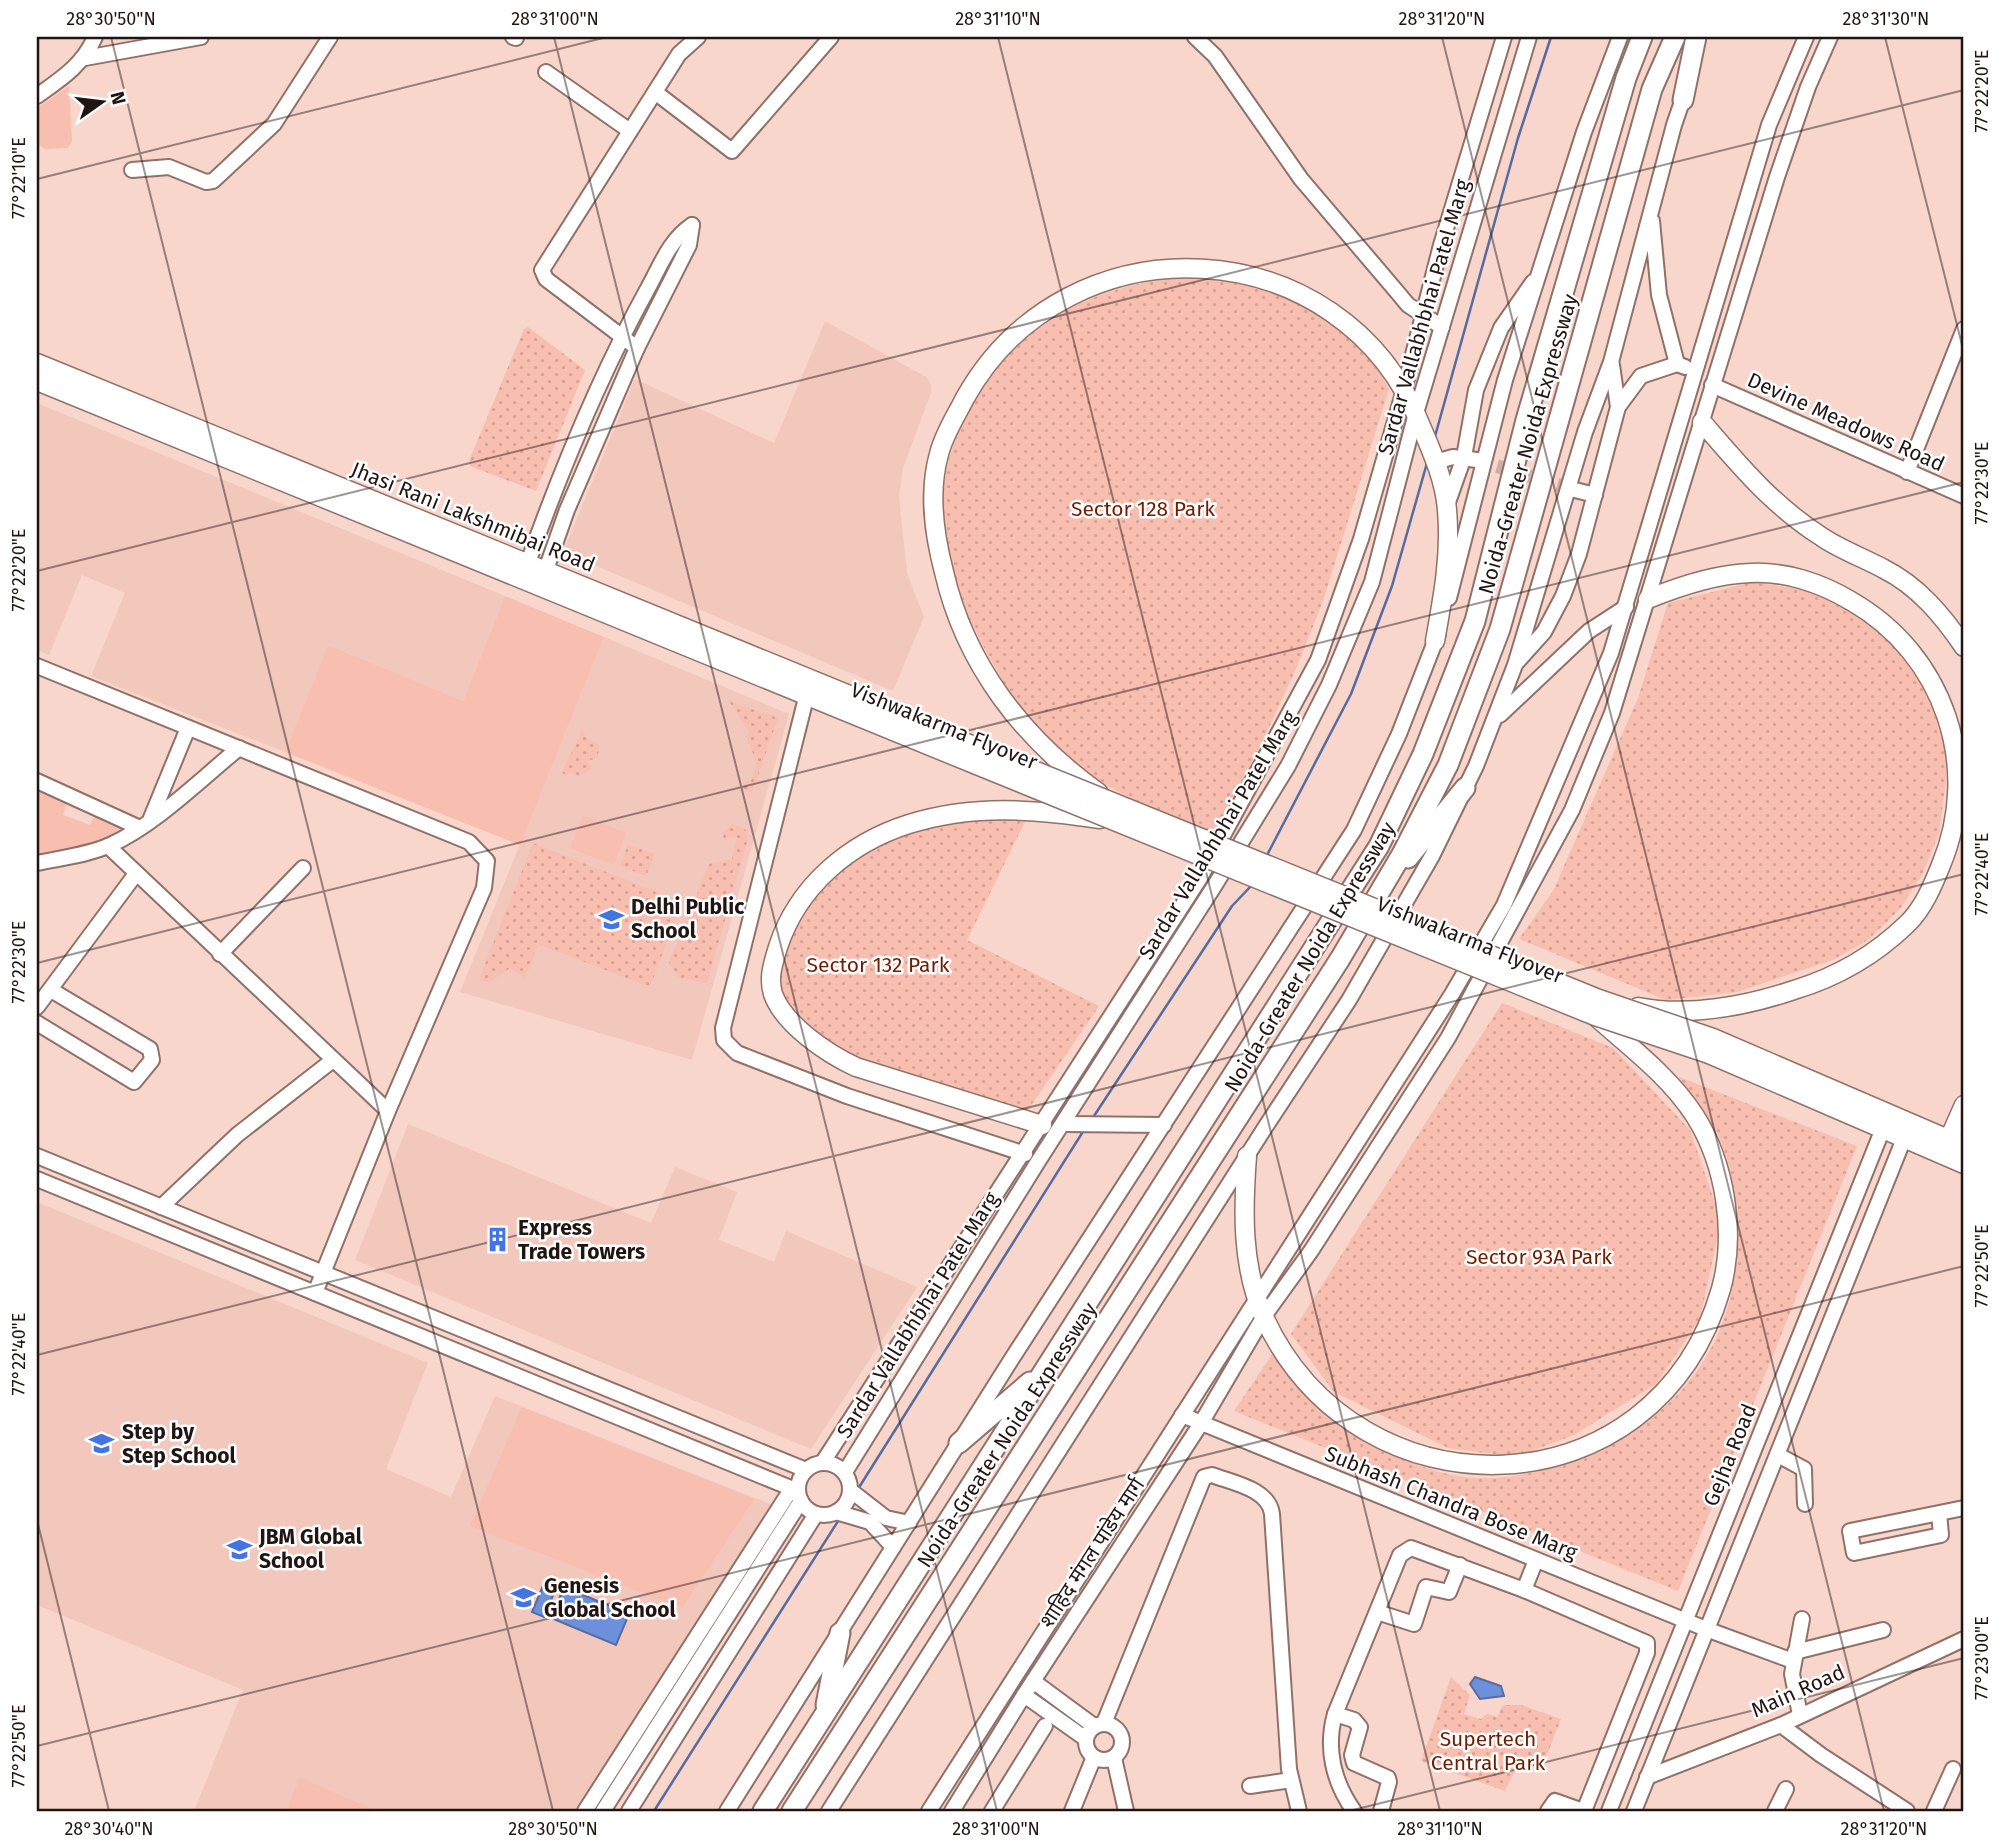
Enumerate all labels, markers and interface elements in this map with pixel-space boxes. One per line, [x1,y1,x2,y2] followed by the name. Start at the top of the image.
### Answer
[66,8,156,30] text: 28°30'50"N
[511,8,599,30] text: 28°31'00"N
[955,8,1041,30] text: 28°31'10"N
[1399,8,1485,30] text: 28°31'20"N
[1843,8,1929,30] text: 28°31'30"N
[1971,50,1993,132] text: 77°22'20"E
[66,66,136,136] north arrow
[105,89,131,107] text: N
[8,137,30,219] text: 77°22'10"E
[1372,176,1476,458] street label: Sardar Vallabhbhai Patel Marg
[1473,290,1584,597] street label: Noida-Greater Noida Expressway
[1743,367,1949,477] street label: Devine Meadows Road
[1971,442,1993,525] text: 77°22'30"E
[347,456,599,578] street label: Jhasi Rani Lakshmibai Road
[1071,496,1215,522] park label: Sector 128 Park
[8,529,30,611] text: 77°22'20"E
[847,677,1041,775] street label: Vishwakarma Flyover
[1133,706,1303,964] street label: Sardar Vallabhbhai Patel Marg
[1219,816,1402,1097] street label: Noida-Greater Noida Expressway
[1971,833,1993,915] text: 77°22'40"E
[1373,891,1567,989] street label: Vishwakarma Flyover
[631,894,744,944] place label: Delhi Public School
[597,905,625,933] school or university icon: Delhi Public School
[8,921,30,1004] text: 77°22'30"E
[807,952,950,978] park label: Sector 132 Park
[831,1187,1005,1443] street label: Sardar Vallabhbhai Patel Marg
[518,1215,645,1265] place label: Express Trade Towers
[1971,1224,1993,1308] text: 77°22'50"E
[484,1226,512,1254] building icon: Express Trade Towers
[1466,1244,1612,1270] park label: Sector 93A Park
[911,1297,1103,1572] street label: Noida-Greater Noida Expressway
[8,1313,30,1395] text: 77°22'40"E
[1698,1400,1762,1510] street label: Gejha Road
[122,1419,237,1469] place label: Step by Step School
[88,1430,116,1458] school or university icon: Step by Step School
[1321,1440,1581,1566] street label: Subhash Chandra Bose Marg
[1034,1472,1151,1633] street label: शाहिद मंगल पांडेय मार्ग
[258,1524,363,1574] place label: JBM Global School
[225,1535,253,1563] school or university icon: JBM Global School
[544,1573,676,1623] place label: Genesis Global School
[510,1584,538,1612] school or university icon: Genesis Global School
[1971,1616,1993,1700] text: 77°23'00"E
[1747,1659,1849,1723] street label: Main Road
[8,1704,30,1788] text: 77°22'50"E
[1431,1726,1545,1776] park label: Supertech Central Park
[64,1818,154,1840] text: 28°30'40"N
[508,1818,598,1840] text: 28°30'50"N
[952,1818,1040,1840] text: 28°31'00"N
[1397,1818,1483,1840] text: 28°31'10"N
[1841,1818,1927,1840] text: 28°31'20"N

